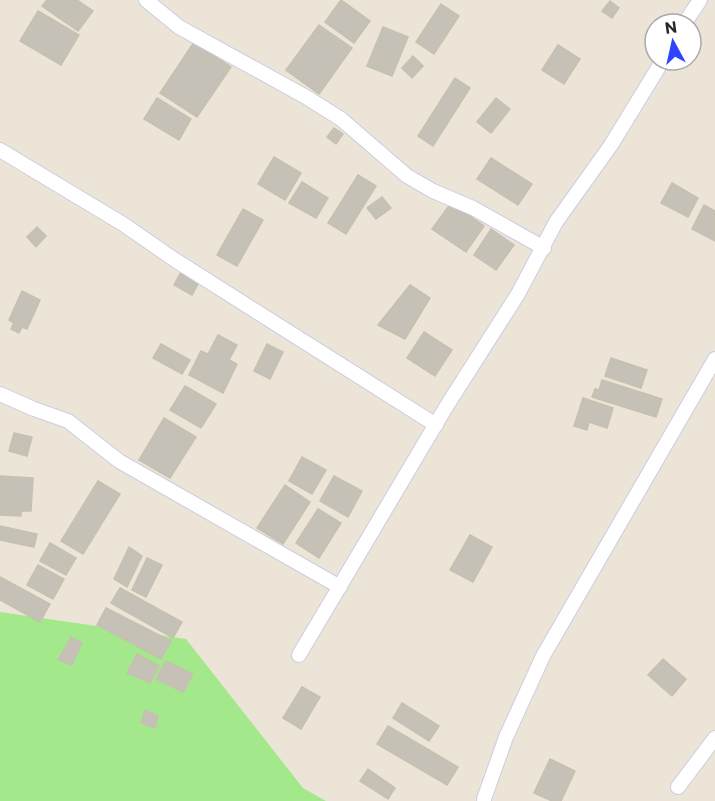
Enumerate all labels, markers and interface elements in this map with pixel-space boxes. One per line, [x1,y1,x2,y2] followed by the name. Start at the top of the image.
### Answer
[643,12,703,72] north arrow
[664,16,678,37] text: N

